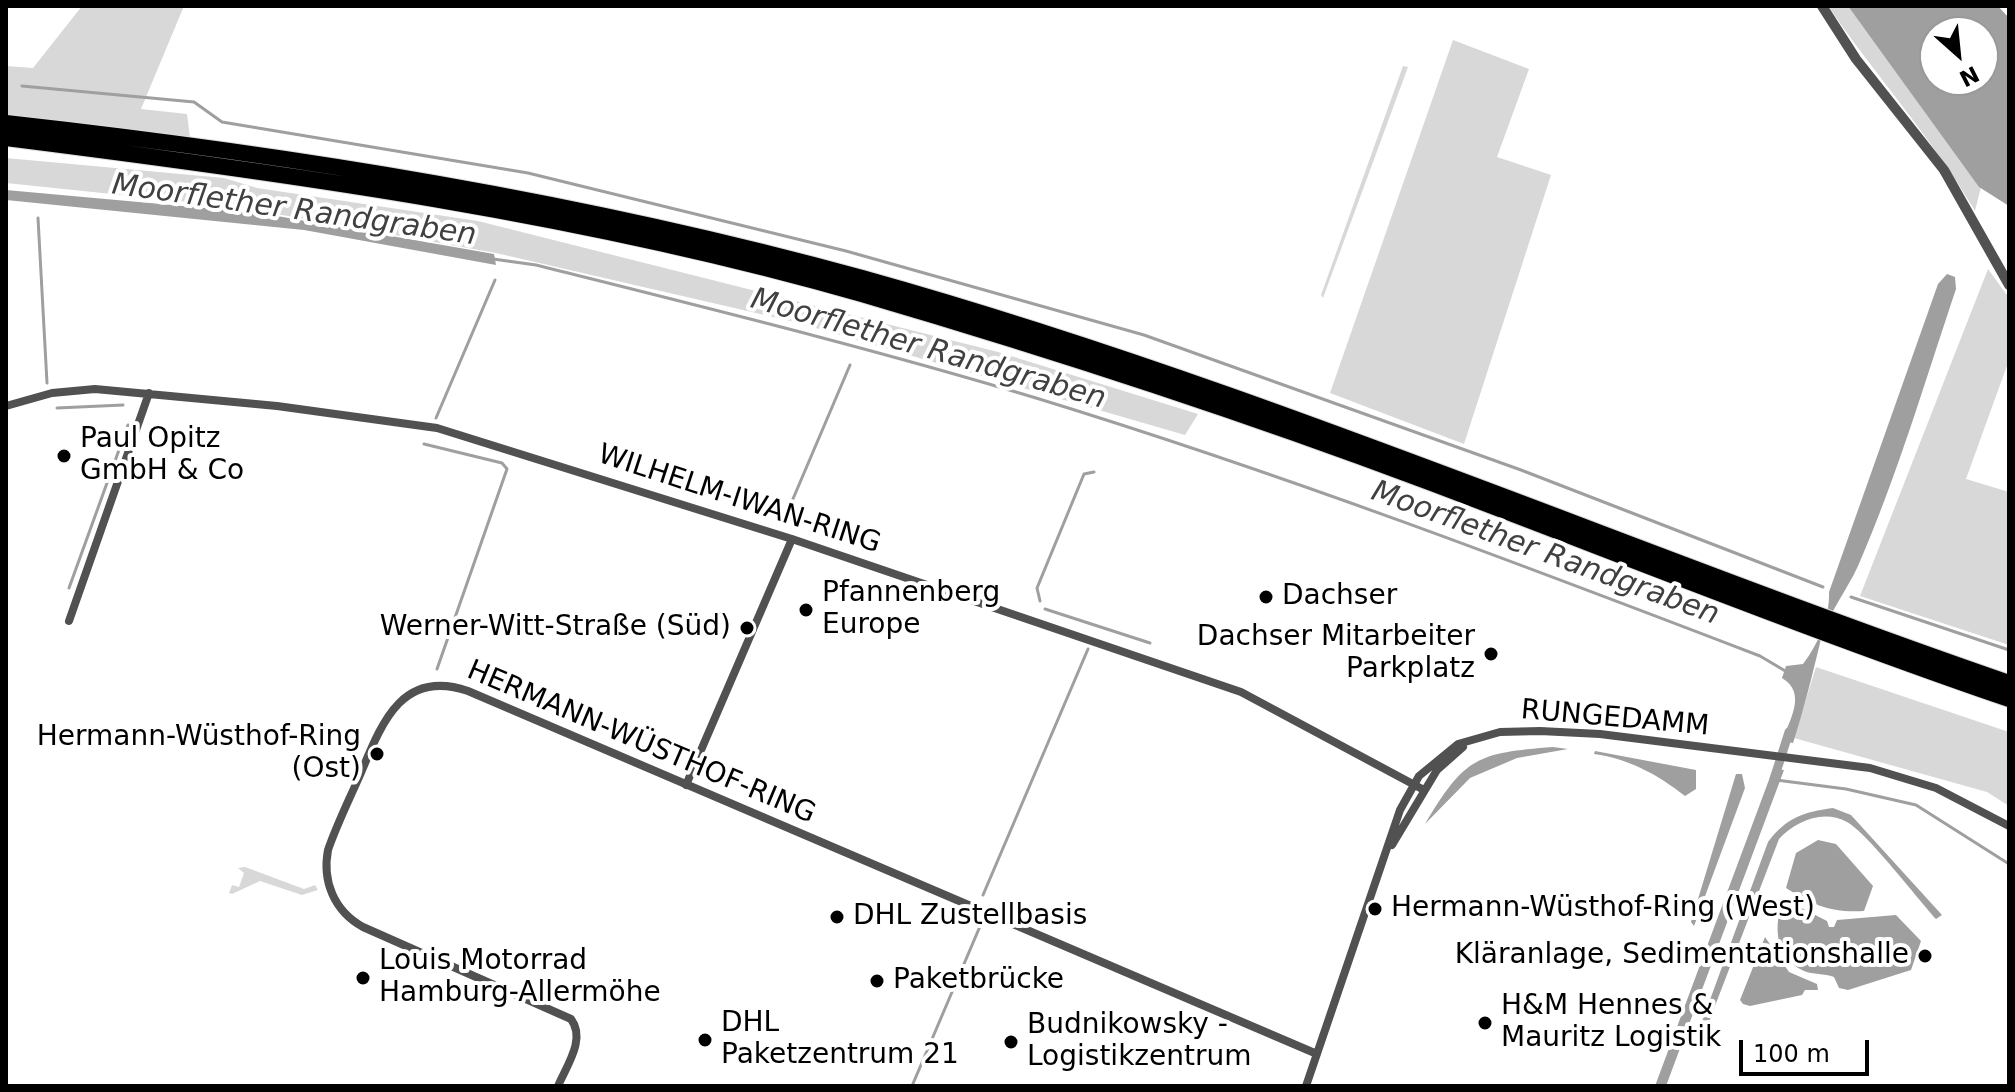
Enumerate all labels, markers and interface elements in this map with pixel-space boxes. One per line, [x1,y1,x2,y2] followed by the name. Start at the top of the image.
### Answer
[1919,16,1999,96] north arrow
[1955,61,1983,91] text: N
[110,168,478,254] water label: Moorflether Randgraben
[746,282,1110,418] water label: Moorflether Randgraben
[80,423,244,489] place label: Paul Opitz GmbH & Co
[593,438,885,562] street label: WILHELM-IWAN-RING
[55,447,73,465] marker: Paul Opitz GmbH & Co
[1366,474,1724,634] water label: Moorflether Randgraben
[822,577,1000,643] place label: Pfannenberg Europe
[1282,580,1397,614] place label: Dachser
[1257,588,1275,606] marker: Dachser
[797,601,815,619] marker: Pfannenberg Europe
[380,611,731,645] place label: Werner-Witt-Straße (Süd)
[738,619,756,637] marker: Werner-Witt-Straße (Süd)
[1197,621,1475,687] place label: Dachser Mitarbeiter Parkplatz
[1482,645,1500,663] marker: Dachser Mitarbeiter Parkplatz
[462,654,820,832] street label: HERMANN-WÜSTHOF-RING
[1519,694,1711,744] street label: RUNGEDAMM
[37,721,361,787] place label: Hermann-Wüsthof-Ring (Ost)
[368,745,386,763] marker: Hermann-Wüsthof-Ring (Ost)
[1391,892,1815,926] place label: Hermann-Wüsthof-Ring (West)
[853,900,1087,934] place label: DHL Zustellbasis
[1366,900,1384,918] marker: Hermann-Wüsthof-Ring (West)
[828,908,846,926] marker: DHL Zustellbasis
[1455,939,1909,973] place label: Kläranlage, Sedimentationshalle
[379,945,661,1011] place label: Louis Motorrad Hamburg-Allermöhe
[1916,947,1934,965] marker: Kläranlage, Sedimentationshalle
[893,964,1064,998] place label: Paketbrücke
[354,969,372,987] marker: Louis Motorrad Hamburg-Allermöhe
[868,972,886,990] marker: Paketbrücke
[1501,990,1721,1056] place label: H&M Hennes & Mauritz Logistik
[721,1007,959,1073] place label: DHL Paketzentrum 21
[1027,1009,1252,1075] place label: Budnikowsky - Logistikzentrum
[1476,1014,1494,1032] marker: H&M Hennes & Mauritz Logistik
[1743,1024,1873,1074] scale bar
[696,1031,714,1049] marker: DHL Paketzentrum 21
[1002,1033,1020,1051] marker: Budnikowsky - Logistikzentrum
[1753,1040,1830,1068] text: 100 m

